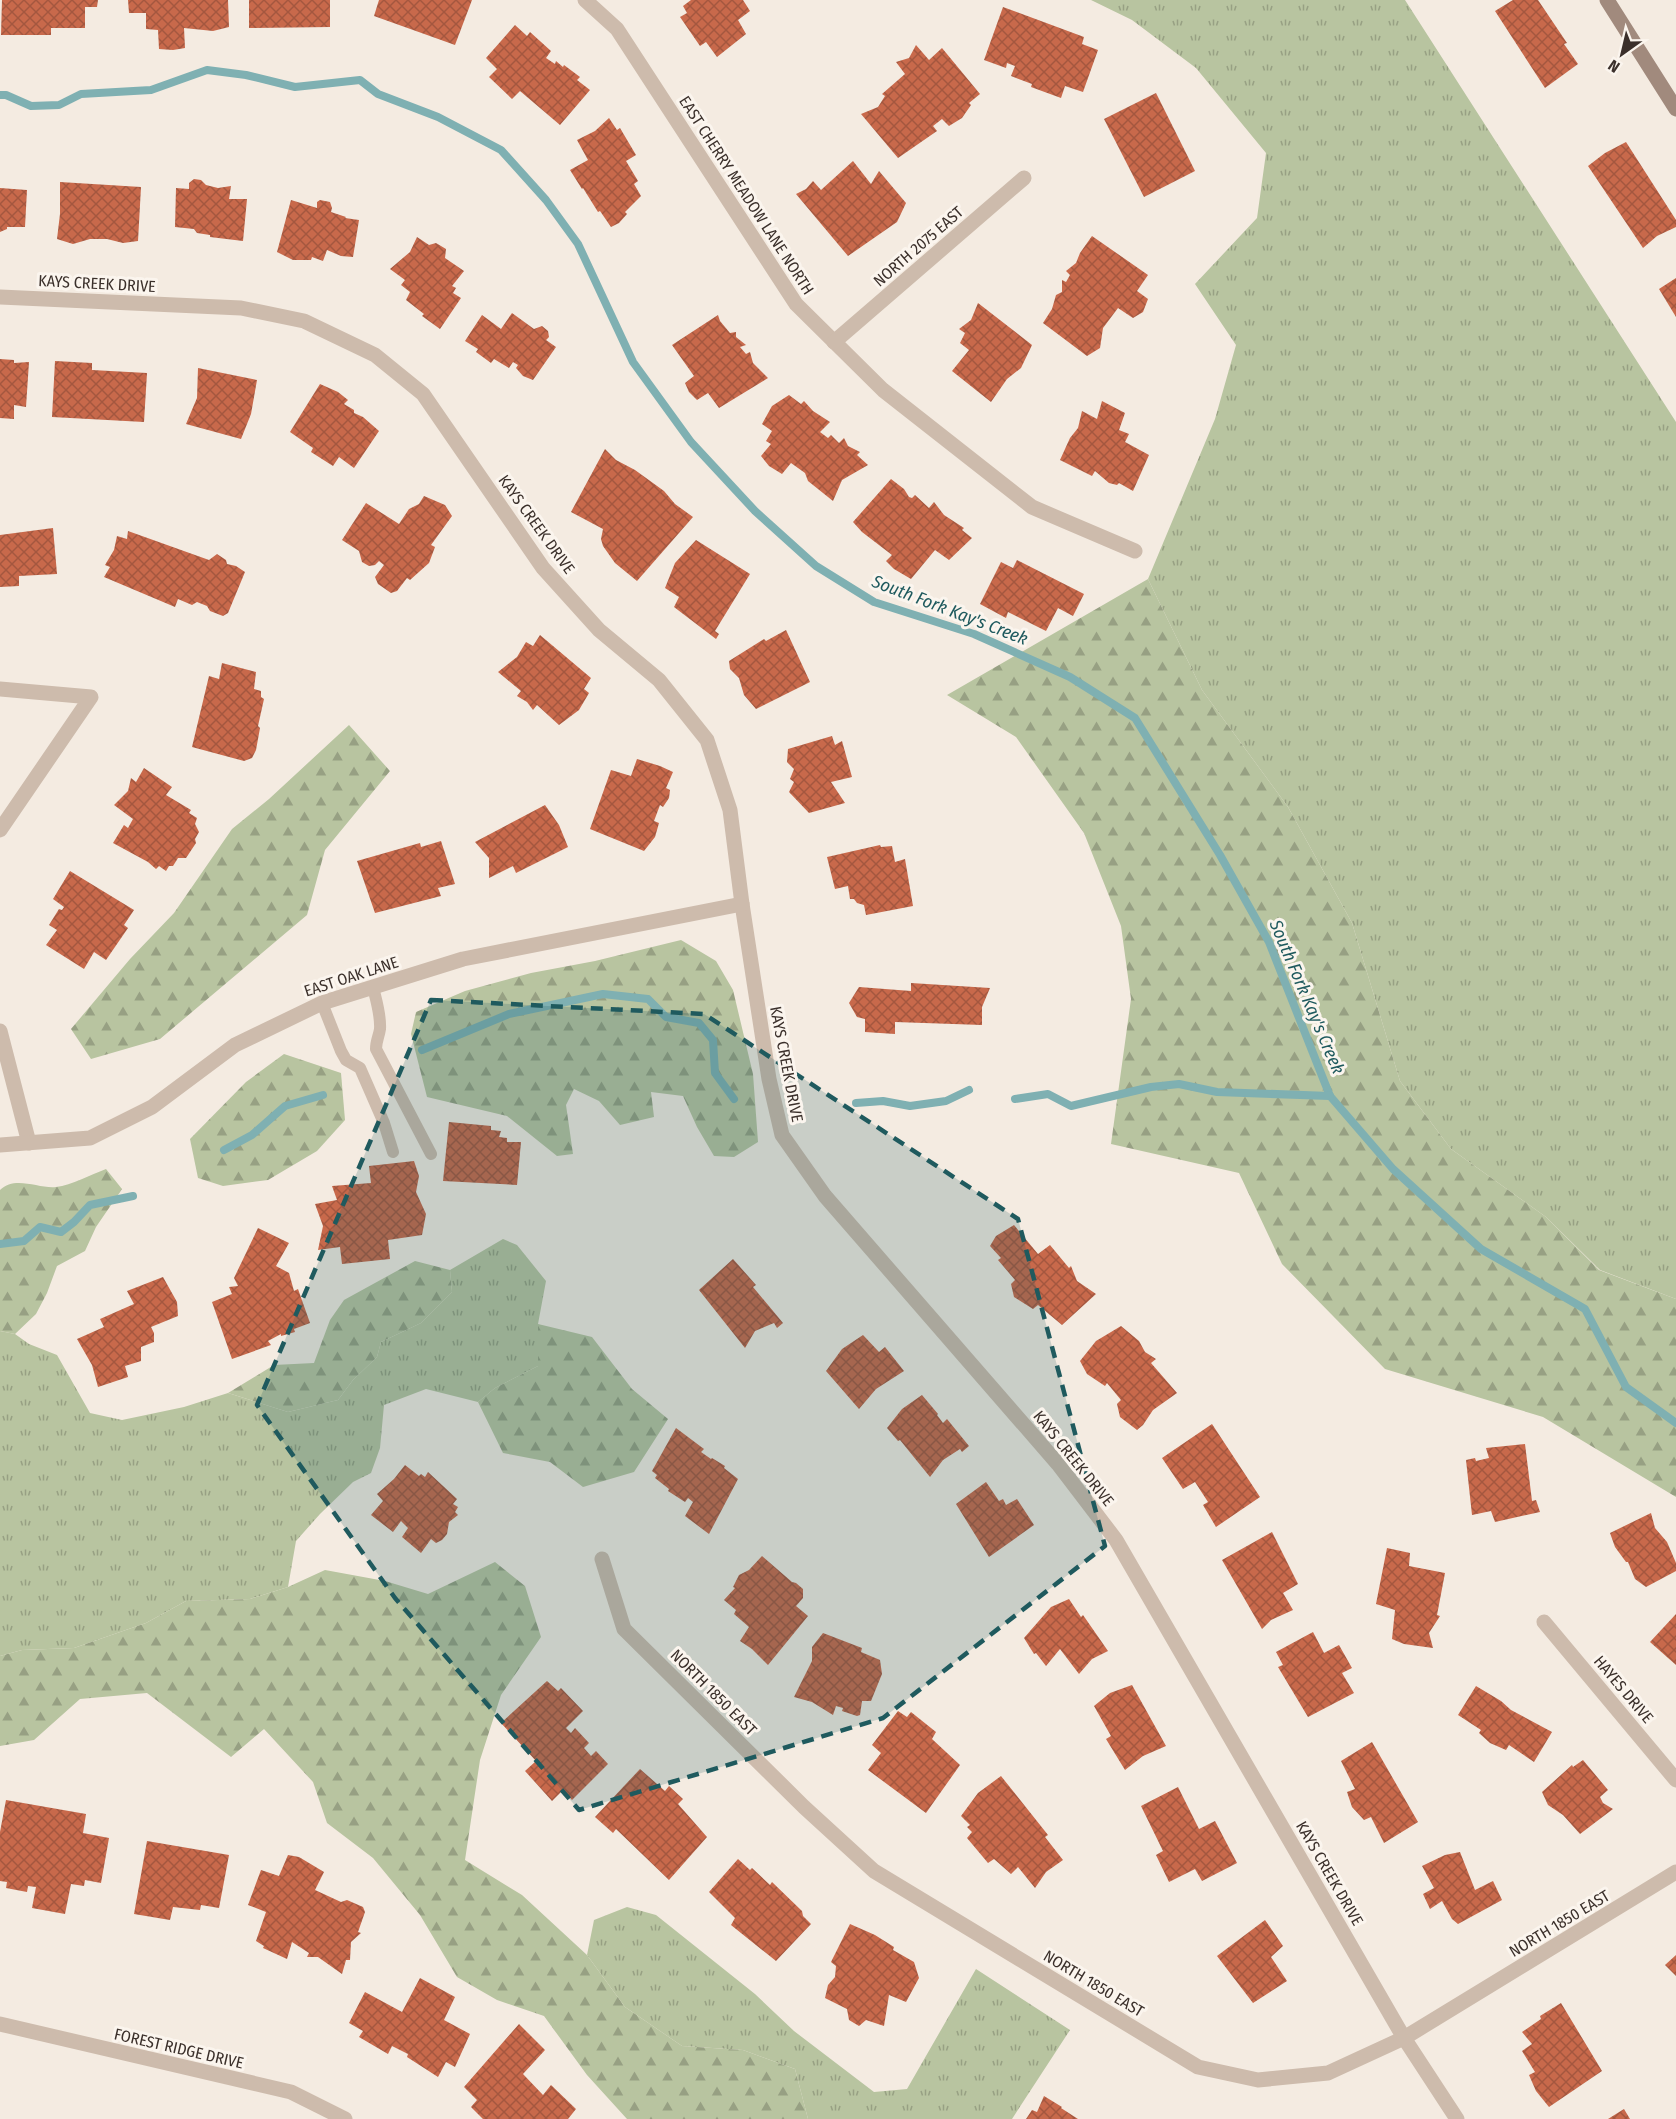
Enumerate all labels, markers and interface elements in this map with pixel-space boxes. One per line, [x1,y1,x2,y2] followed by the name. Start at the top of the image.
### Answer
[1592,24,1652,84] north arrow
[1605,55,1623,77] text: N
[675,92,818,298] street label: EAST CHERRY MEADOW LANE NORTH
[870,202,967,290] street label: NORTH 2075 EAST
[38,271,156,296] street label: KAYS CREEK DRIVE
[494,471,579,577] street label: KAYS CREEK DRIVE
[868,570,1031,650] water label: South Fork Kay's Creek
[1264,916,1349,1077] water label: South Fork Kay's Creek
[302,952,401,1001] street label: EAST OAK LANE
[766,1005,807,1124] street label: KAYS CREEK DRIVE
[1029,1407,1118,1510] street label: KAYS CREEK DRIVE
[667,1645,761,1740] street label: NORTH 1850 EAST
[1590,1652,1657,1727] street label: HAYES DRIVE
[1292,1818,1367,1929] street label: KAYS CREEK DRIVE
[1506,1886,1613,1961] street label: NORTH 1850 EAST
[1040,1946,1148,2021] street label: NORTH 1850 EAST
[112,2024,245,2073] street label: FOREST RIDGE DRIVE

